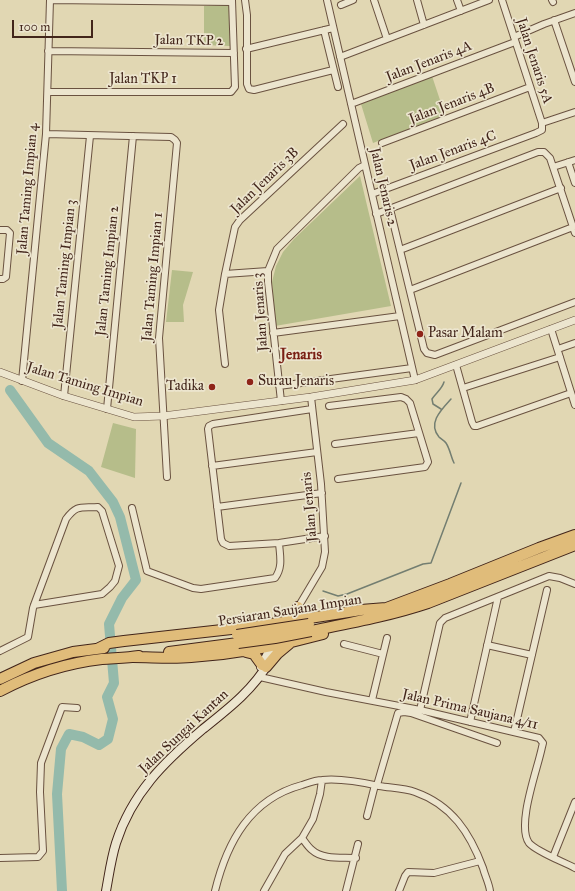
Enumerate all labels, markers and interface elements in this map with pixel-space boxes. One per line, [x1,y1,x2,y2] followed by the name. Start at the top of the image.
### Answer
[14,12,95,38] scale bar
[512,16,556,106] street label: Jalan Jenaris 5A
[19,20,50,34] text: 100 m
[154,32,224,50] street label: Jalan TKP 2
[384,38,474,86] street label: Jalan Jenaris 4A
[109,72,177,88] street label: Jalan TKP 1
[407,80,497,128] street label: Jalan Jenaris 4B
[14,123,42,255] street label: Jalan Taming Impian 4
[407,128,499,174] street label: Jalan Jenaris 4C
[227,144,303,218] street label: Jalan Jenaris 3B
[366,146,400,228] street label: Jalan Jenaris 2
[50,199,80,329] street label: Jalan Taming Impian 3
[93,205,123,337] street label: Jalan Taming Impian 2
[139,212,167,342] street label: Jalan Taming Impian 1
[250,272,272,352] street label: Jalan Jenaris 3
[428,326,503,342] place label: Pasar Malam
[415,329,425,339] marker: Pasar Malam
[280,346,322,364] district label: Jenaris
[25,359,145,411] street label: Jalan Taming Impian
[258,374,334,390] place label: Surau Jenaris
[245,377,255,387] marker: Surau Jenaris
[166,379,204,395] place label: Tadika
[207,382,217,392] marker: Tadika
[299,471,321,543] street label: Jalan Jenaris
[217,591,363,631] street label: Persiaran Saujana Impian
[136,686,232,778] street label: Jalan Sungai Kantan
[400,686,540,734] street label: Jalan Prima Saujana 4/11

